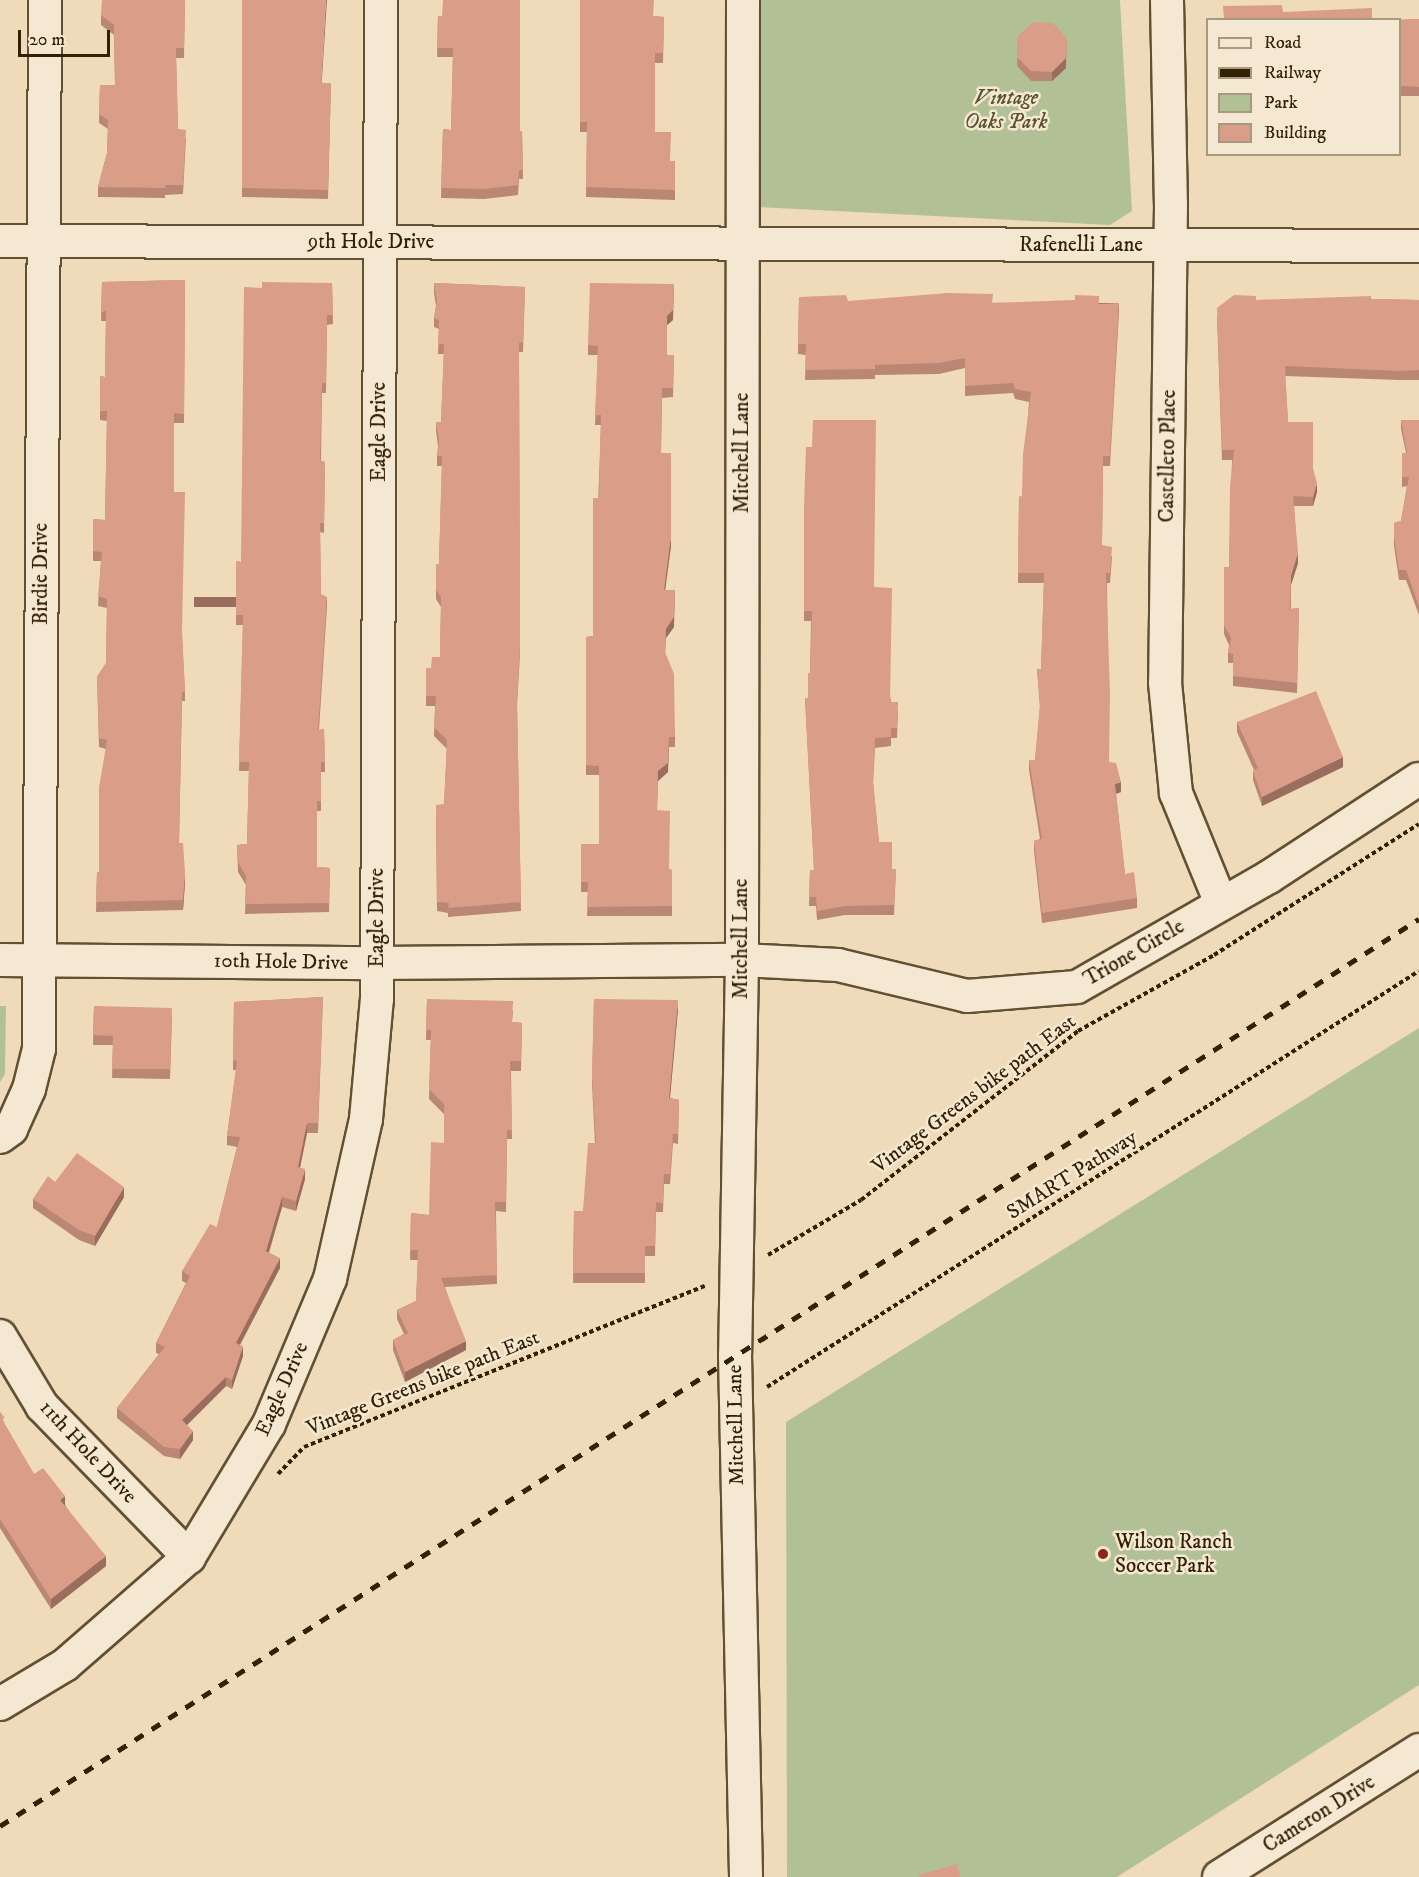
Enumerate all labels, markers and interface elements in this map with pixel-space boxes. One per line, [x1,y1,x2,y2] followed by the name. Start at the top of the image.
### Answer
[21,18,112,56] scale bar
[1206,18,1401,156] legend
[29,29,65,51] text: 20 m
[1264,32,1301,54] text: Road
[1264,62,1321,84] text: Railway
[964,85,1048,135] park label: Vintage Oaks Park
[1264,92,1298,114] text: Park
[1264,122,1326,144] text: Building
[308,229,434,255] street label: 9th Hole Drive
[1019,232,1143,258] street label: Rafenelli Lane
[366,382,392,482] street label: Eagle Drive
[1154,389,1182,523] street label: Castelleto Place
[729,393,755,513] street label: Mitchell Lane
[28,523,54,625] street label: Birdie Drive
[364,868,390,968] street label: Eagle Drive
[728,879,754,999] street label: Mitchell Lane
[1079,914,1189,992] street label: Trione Circle
[213,948,349,976] street label: 10th Hole Drive
[867,1009,1081,1179] street label: Vintage Greens bike path East
[1002,1125,1142,1225] street label: SMART Pathway
[303,1325,543,1441] street label: Vintage Greens bike path East
[250,1338,314,1440] street label: Eagle Drive
[722,1364,750,1486] street label: Mitchell Lane
[34,1395,142,1509] street label: 11th Hole Drive
[1115,1529,1232,1579] place label: Wilson Ranch Soccer Park
[1096,1547,1110,1561] marker: Wilson Ranch Soccer Park
[1258,1770,1380,1858] street label: Cameron Drive

